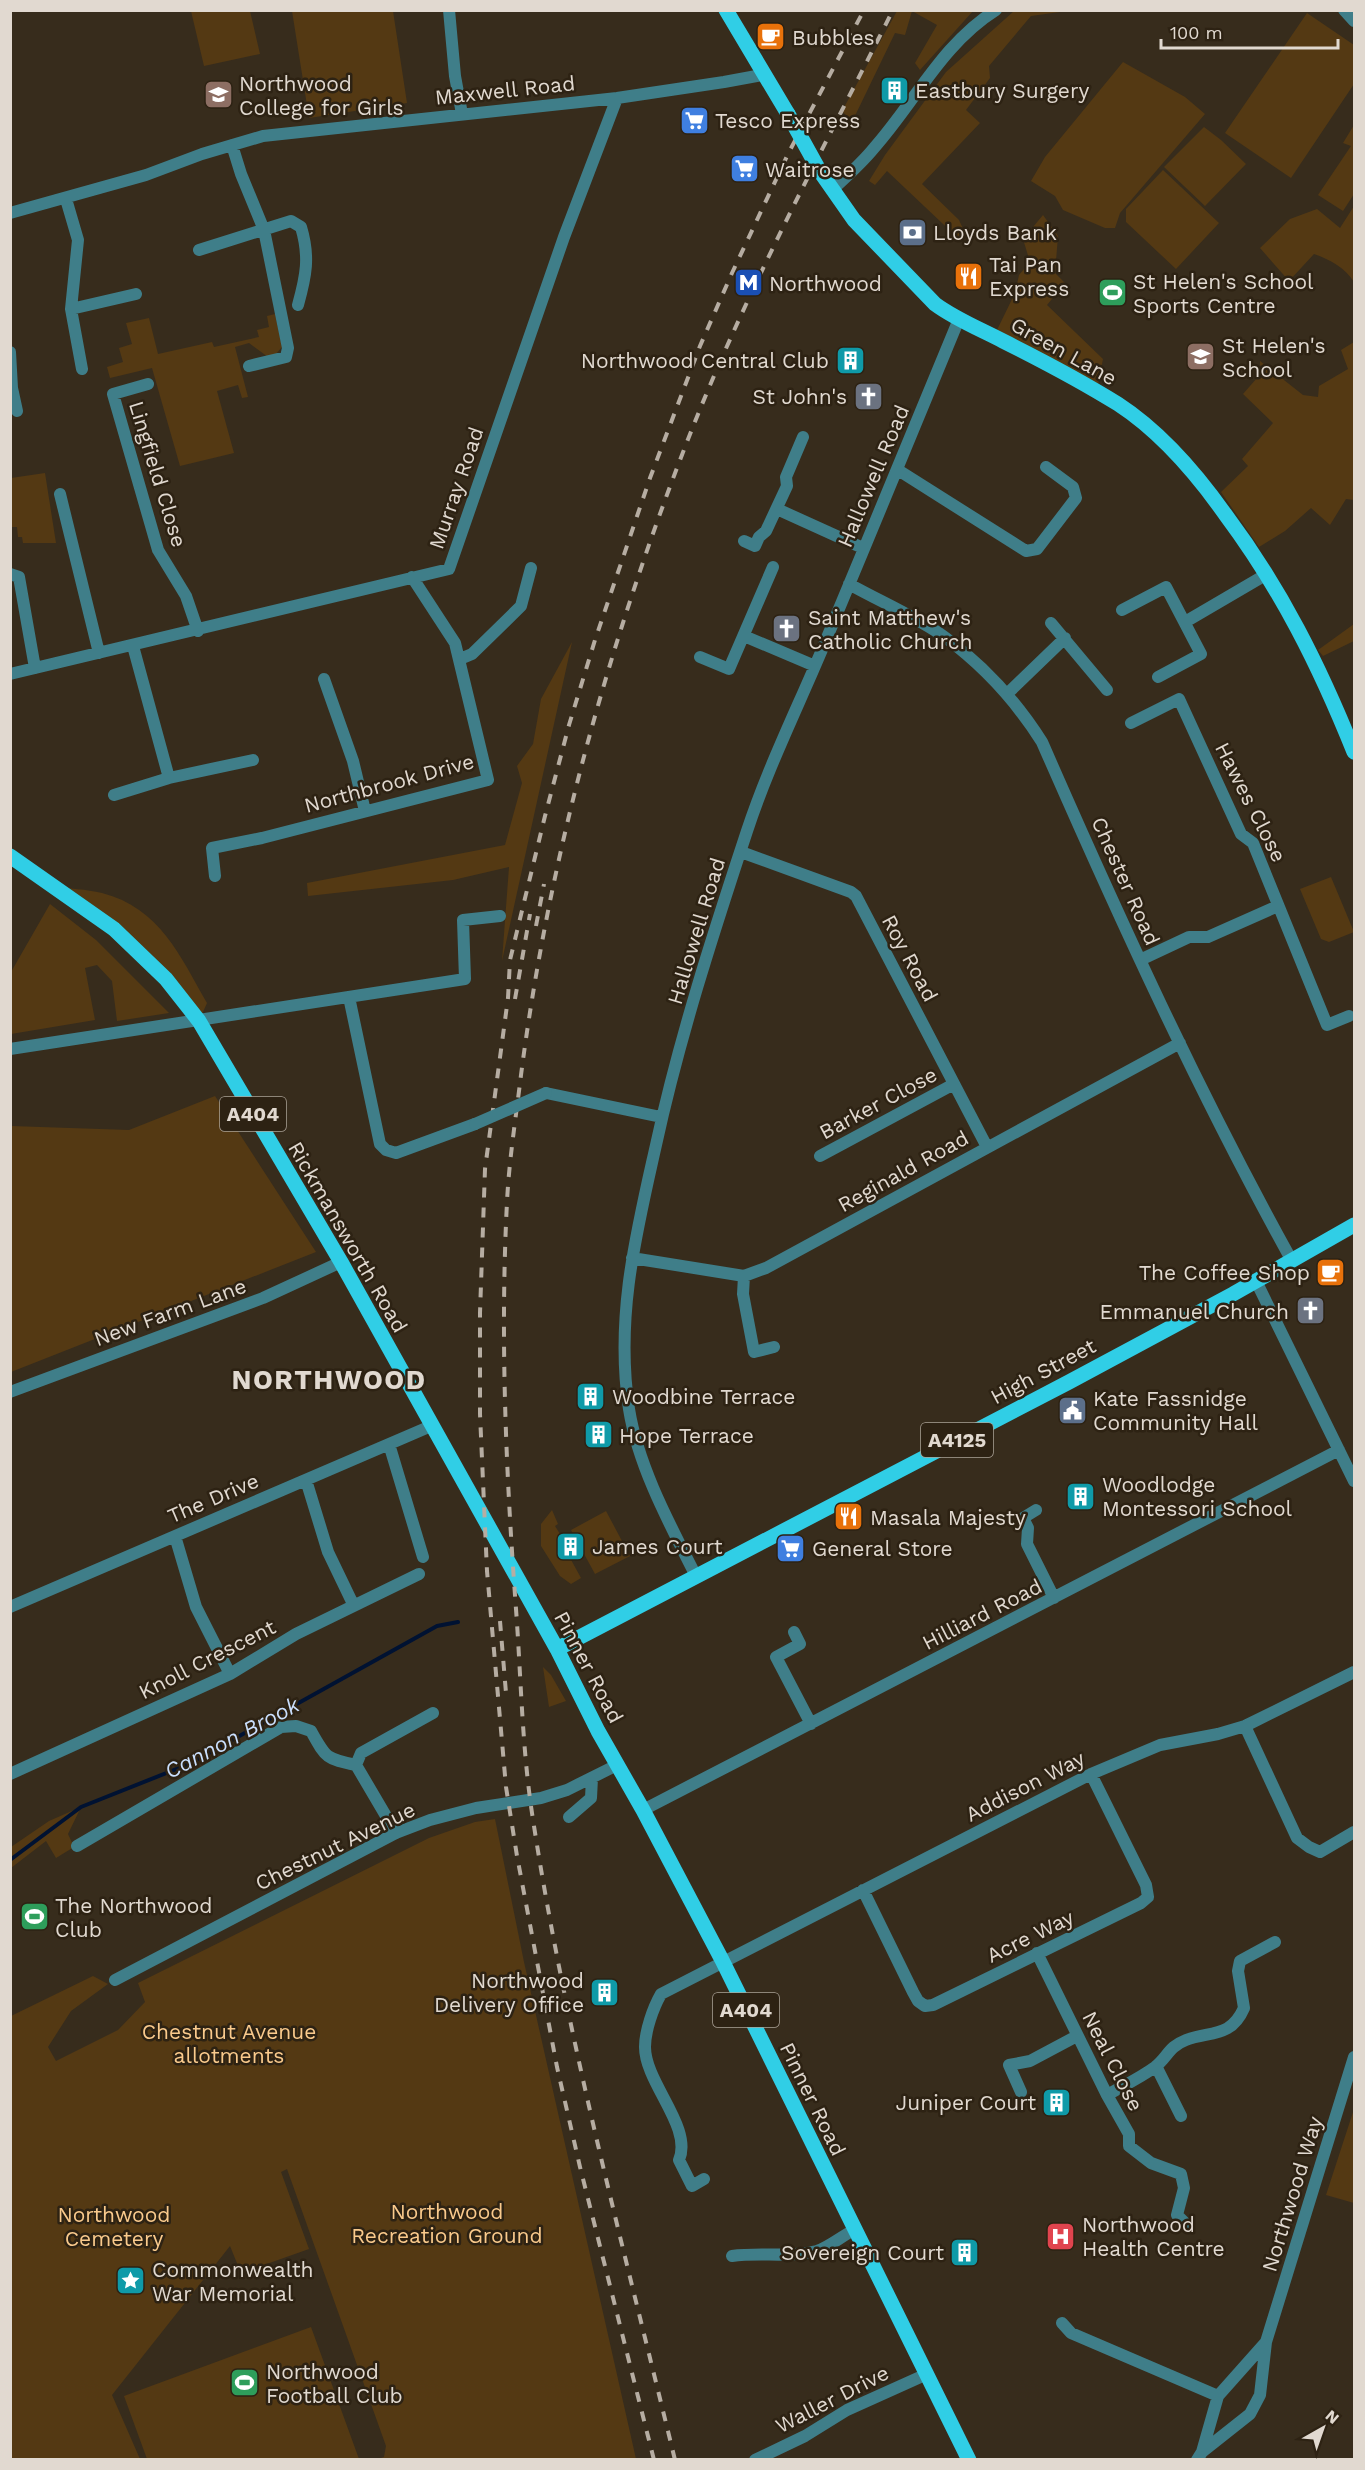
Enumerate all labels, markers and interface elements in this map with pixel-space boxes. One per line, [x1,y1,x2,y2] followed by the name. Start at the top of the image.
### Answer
[1161,12,1338,50] scale bar
[755,21,787,53] cafe icon: Bubbles
[1170,22,1223,43] text: 100 m
[792,25,875,50] place label: Bubbles
[434,70,576,110] street label: Maxwell Road
[239,71,404,120] place label: Northwood College for Girls
[878,74,910,106] building icon: Eastbury Surgery
[915,78,1090,103] place label: Eastbury Surgery
[202,79,234,111] school or university icon: Northwood College for Girls
[678,104,710,136] supermarket icon: Tesco Express
[715,108,860,133] place label: Tesco Express
[728,153,760,185] supermarket icon: Waitrose
[765,157,855,182] place label: Waitrose
[896,216,928,248] bank icon: Lloyds Bank
[933,220,1057,245] place label: Lloyds Bank
[989,252,1069,301] place label: Tai Pan Express
[952,260,984,292] restaurant icon: Tai Pan Express
[732,267,764,299] metro station icon: Northwood
[1133,269,1314,318] place label: St Helen's School Sports Centre
[769,271,882,296] place label: Northwood
[1096,277,1128,309] sports icon: St Helen's School Sports Centre
[1007,312,1121,390] street label: Green Lane
[1222,333,1326,382] place label: St Helen's School
[1185,341,1217,373] school or university icon: St Helen's School
[834,344,866,376] building icon: Northwood Central Club
[581,348,829,373] place label: Northwood Central Club
[852,380,884,412] church icon: St John's
[753,384,847,409] place label: St John's
[124,398,192,550] street label: Lingfield Close
[832,401,914,551] street label: Hallowell Road
[423,424,489,552] street label: Murray Road
[808,605,973,654] place label: Saint Matthew's Catholic Church
[771,613,803,645] church icon: Saint Matthew's Catholic Church
[1210,738,1292,866] street label: Hawes Close
[301,748,477,818] street label: Northbrook Drive
[1087,813,1165,949] street label: Chester Road
[662,855,730,1007] street label: Hallowell Road
[877,910,943,1006] street label: Roy Road
[815,1062,941,1144] street label: Barker Close
[220,1097,286,1131] road number: A404
[833,1125,973,1217] street label: Reginald Road
[283,1137,413,1337] street label: Rickmansworth Road
[1315,1256,1347,1288] cafe icon: The Coffee Shop
[1139,1260,1310,1285] place label: The Coffee Shop
[90,1273,250,1351] street label: New Farm Lane
[1294,1295,1326,1327] church icon: Emmanuel Church
[1099,1299,1289,1324] place label: Emmanuel Church
[986,1333,1100,1409] street label: High Street
[231,1364,427,1396] district label: NORTHWOOD
[575,1380,607,1412] building icon: Woodbine Terrace
[612,1384,795,1409] place label: Woodbine Terrace
[1093,1386,1258,1435] place label: Kate Fassnidge Community Hall
[1056,1394,1088,1426] public building icon: Kate Fassnidge Community Hall
[582,1419,614,1451] building icon: Hope Terrace
[619,1423,754,1448] place label: Hope Terrace
[921,1423,993,1457] road number: A4125
[164,1468,262,1528] street label: The Drive
[1102,1472,1293,1521] place label: Woodlodge Montessori School
[1065,1480,1097,1512] building icon: Woodlodge Montessori School
[833,1501,865,1533] restaurant icon: Masala Majesty
[870,1505,1026,1530] place label: Masala Majesty
[555,1530,587,1562] building icon: James Court
[775,1532,807,1564] supermarket icon: General Store
[592,1534,723,1559] place label: James Court
[812,1536,953,1561] place label: General Store
[918,1573,1046,1655] street label: Hilliard Road
[549,1607,629,1727] street label: Pinner Road
[134,1614,280,1704] street label: Knoll Crescent
[160,1692,304,1784] water label: Cannon Brook
[961,1745,1089,1827] street label: Addison Way
[251,1796,419,1896] street label: Chestnut Avenue
[55,1893,213,1942] place label: The Northwood Club
[18,1901,50,1933] sports icon: The Northwood Club
[982,1904,1078,1968] street label: Acre Way
[434,1968,584,2017] place label: Northwood Delivery Office
[589,1976,621,2008] building icon: Northwood Delivery Office
[713,1993,779,2027] road number: A404
[1077,2007,1149,2115] street label: Neal Close
[142,2019,316,2068] park label: Chestnut Avenue allotments
[775,2038,851,2160] street label: Pinner Road
[1041,2086,1073,2118] building icon: Juniper Court
[896,2090,1036,2115] place label: Juniper Court
[1256,2113,1328,2275] street label: Northwood Way
[351,2199,543,2248] park label: Northwood Recreation Ground
[57,2202,171,2251] park label: Northwood Cemetery
[1082,2212,1225,2261] place label: Northwood Health Centre
[1045,2220,1077,2252] hospital icon: Northwood Health Centre
[949,2236,981,2268] building icon: Sovereign Court
[781,2240,944,2265] place label: Sovereign Court
[152,2257,314,2306] place label: Commonwealth War Memorial
[115,2265,147,2297] place icon: Commonwealth War Memorial
[266,2359,403,2408] place label: Northwood Football Club
[771,2360,893,2438] street label: Waller Drive
[229,2367,261,2399] sports icon: Northwood Football Club
[1293,2398,1353,2458] north arrow
[1322,2406,1343,2428] text: N

